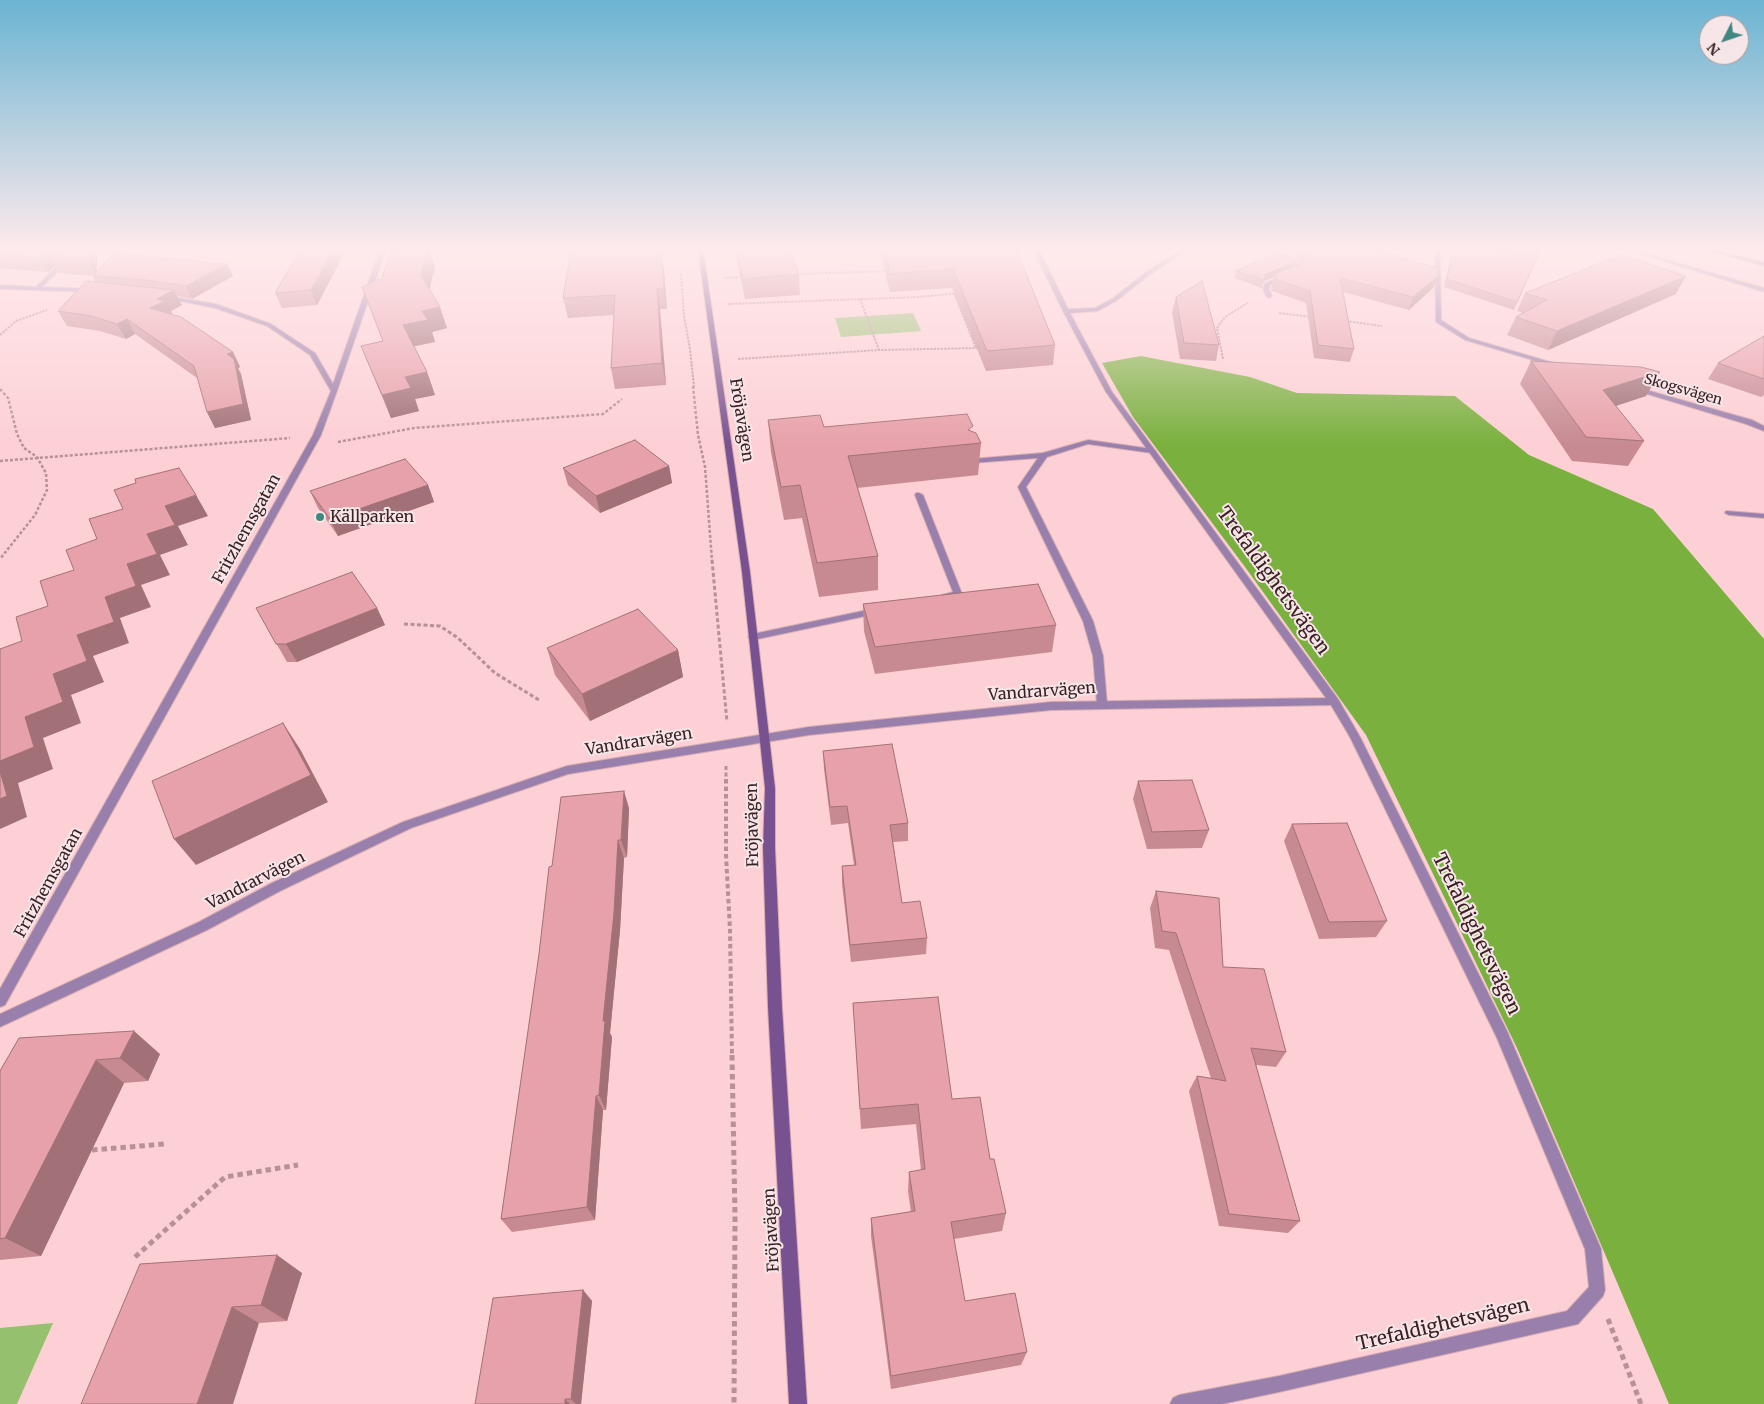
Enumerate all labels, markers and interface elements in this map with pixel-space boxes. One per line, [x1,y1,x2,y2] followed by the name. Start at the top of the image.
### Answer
[1699,15,1749,65] north arrow
[1703,39,1724,59] text: N
[1642,371,1724,409] street label: Skogsvägen
[725,377,757,463] street label: Fröjavägen
[209,471,285,587] street label: Fritzhemsgatan
[1212,503,1334,659] street label: Trefaldighetsvägen
[330,507,414,527] place label: Källparken
[314,511,326,523] marker: Källparken
[988,679,1096,705] street label: Vandrarvägen
[584,724,694,760] street label: Vandrarvägen
[743,783,763,867] street label: Fröjavägen
[11,825,87,941] street label: Fritzhemsgatan
[204,848,308,914] street label: Vandrarvägen
[1427,849,1525,1019] street label: Trefaldighetsvägen
[760,1187,784,1273] street label: Fröjavägen
[1354,1294,1532,1356] street label: Trefaldighetsvägen

